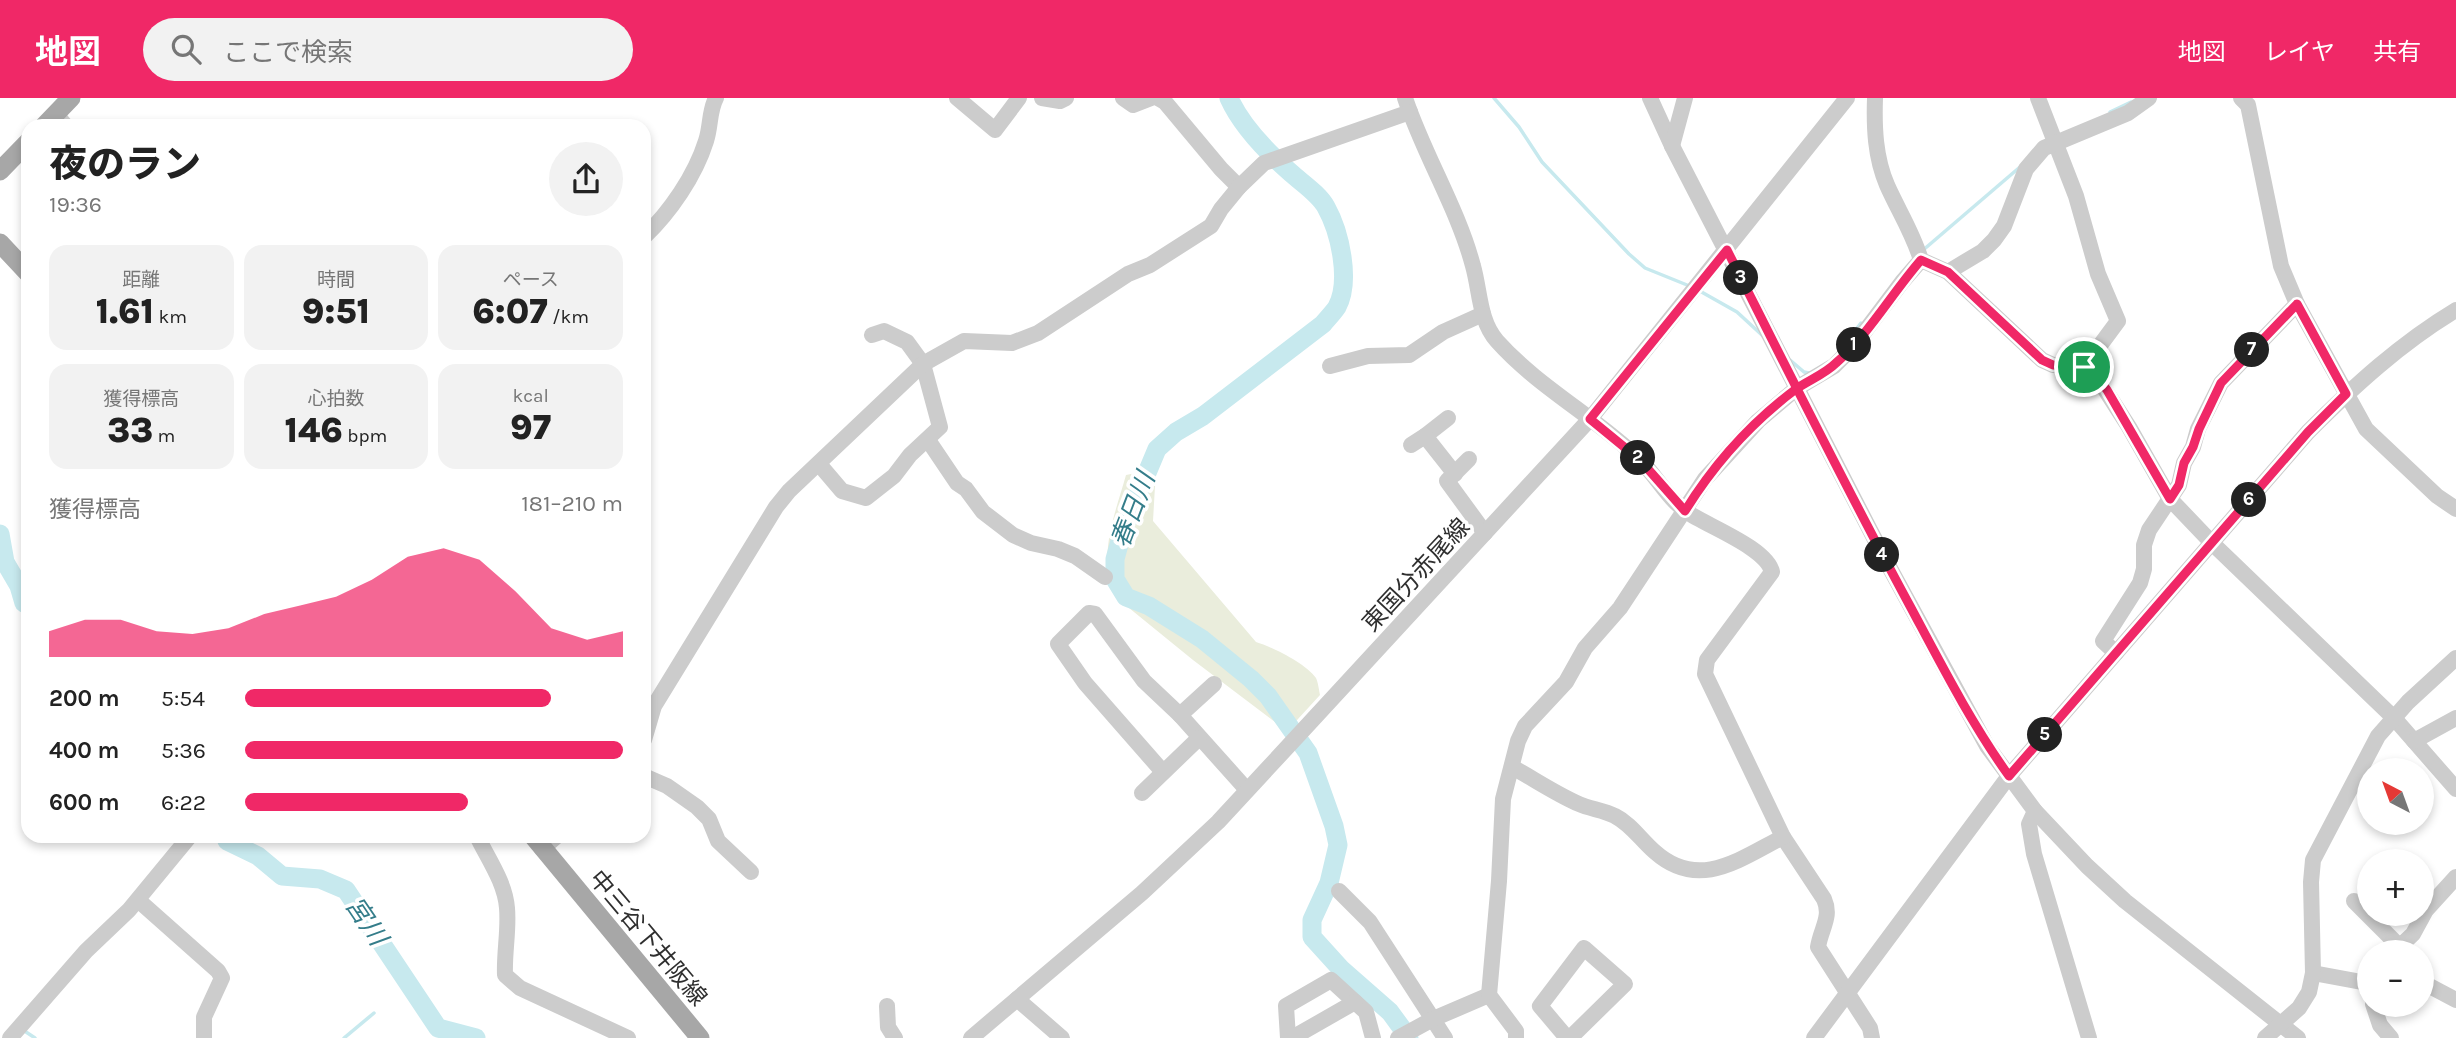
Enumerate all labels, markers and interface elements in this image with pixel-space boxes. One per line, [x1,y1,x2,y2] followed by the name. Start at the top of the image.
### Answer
[143,18,633,81] search box
[167,30,205,68] icon: search
[35,33,101,71] text: 地図
[223,37,353,68] text: ここで検索
[2178,38,2226,66] text: 地図
[2264,38,2335,66] text: レイヤ
[2373,38,2421,66] text: 共有
[49,142,201,187] text: 夜のラン
[549,142,623,216] button: share
[49,191,102,218] text: 19:36
[1724,260,1758,296] pin: 3
[1735,266,1746,288] text: 3
[122,269,160,291] text: 距離
[317,269,355,291] text: 時間
[503,269,559,291] text: ペース
[96,291,154,332] text: 1.61
[302,291,370,332] text: 9:51
[472,291,548,332] text: 6:07
[154,306,187,328] text: km
[548,306,589,328] text: /km
[1836,328,1871,362] pin: 1
[2234,332,2270,368] pin: 7
[1850,333,1857,355] text: 1
[2054,337,2114,397] pin
[2247,338,2256,360] text: 7
[2065,348,2103,386] icon: arrive
[513,385,549,407] text: kcal
[103,388,179,410] text: 獲得標高
[307,388,365,410] text: 心拍数
[510,407,551,448] text: 97
[107,410,153,451] text: 33
[285,410,343,451] text: 146
[153,425,175,447] text: m
[343,425,387,447] text: bpm
[1620,440,1656,476] pin: 2
[1632,446,1643,468] text: 2
[1105,465,1163,552] water label: 春日川
[2232,482,2266,518] pin: 6
[2243,488,2254,510] text: 6
[521,490,623,517] text: 181–210 m
[49,496,141,523] text: 獲得標高
[1357,513,1475,637] street label: 東国分赤尾線
[1864,538,1899,573] pin: 4
[1876,543,1887,565] text: 4
[49,685,120,712] text: 200 m
[161,685,205,712] text: 5:54
[2028,718,2062,752] pin: 5
[2039,723,2050,745] text: 5
[49,737,119,764] text: 400 m
[161,737,206,764] text: 5:36
[2357,758,2434,835] north arrow
[2357,758,2434,1017] map controls
[49,789,120,816] text: 600 m
[161,789,206,816] text: 6:22
[2357,849,2434,926] button: +
[583,865,713,1011] street label: 中三谷下井阪線
[339,891,395,954] water label: 宮川
[2357,940,2434,1017] button: −

